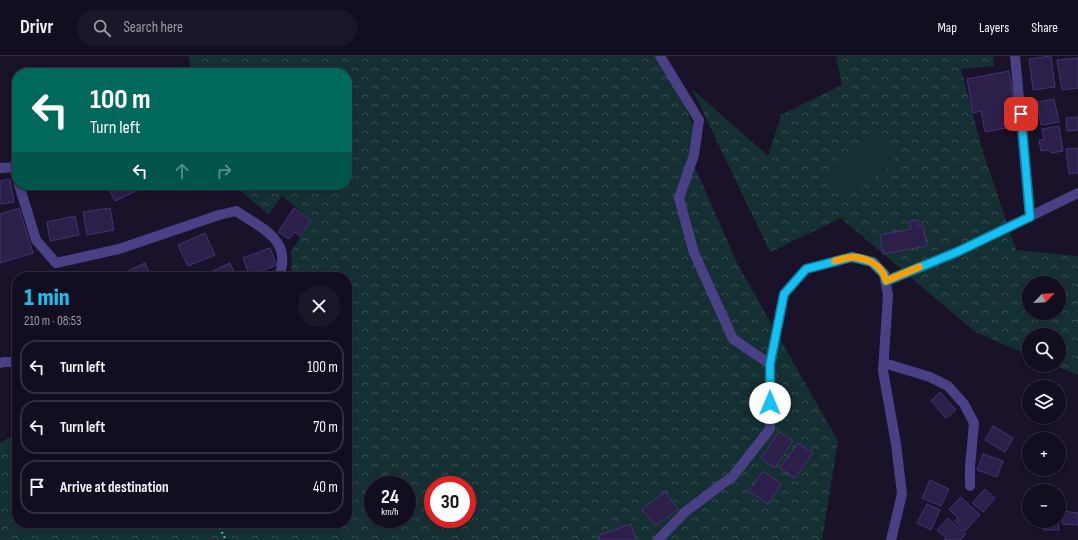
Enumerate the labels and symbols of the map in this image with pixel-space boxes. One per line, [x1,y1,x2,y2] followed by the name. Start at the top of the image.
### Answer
[1004,97,1038,131] pin
[1022,276,1066,320] north arrow
[749,382,791,424] position arrow
[424,476,476,528] speed limit sign: 30

